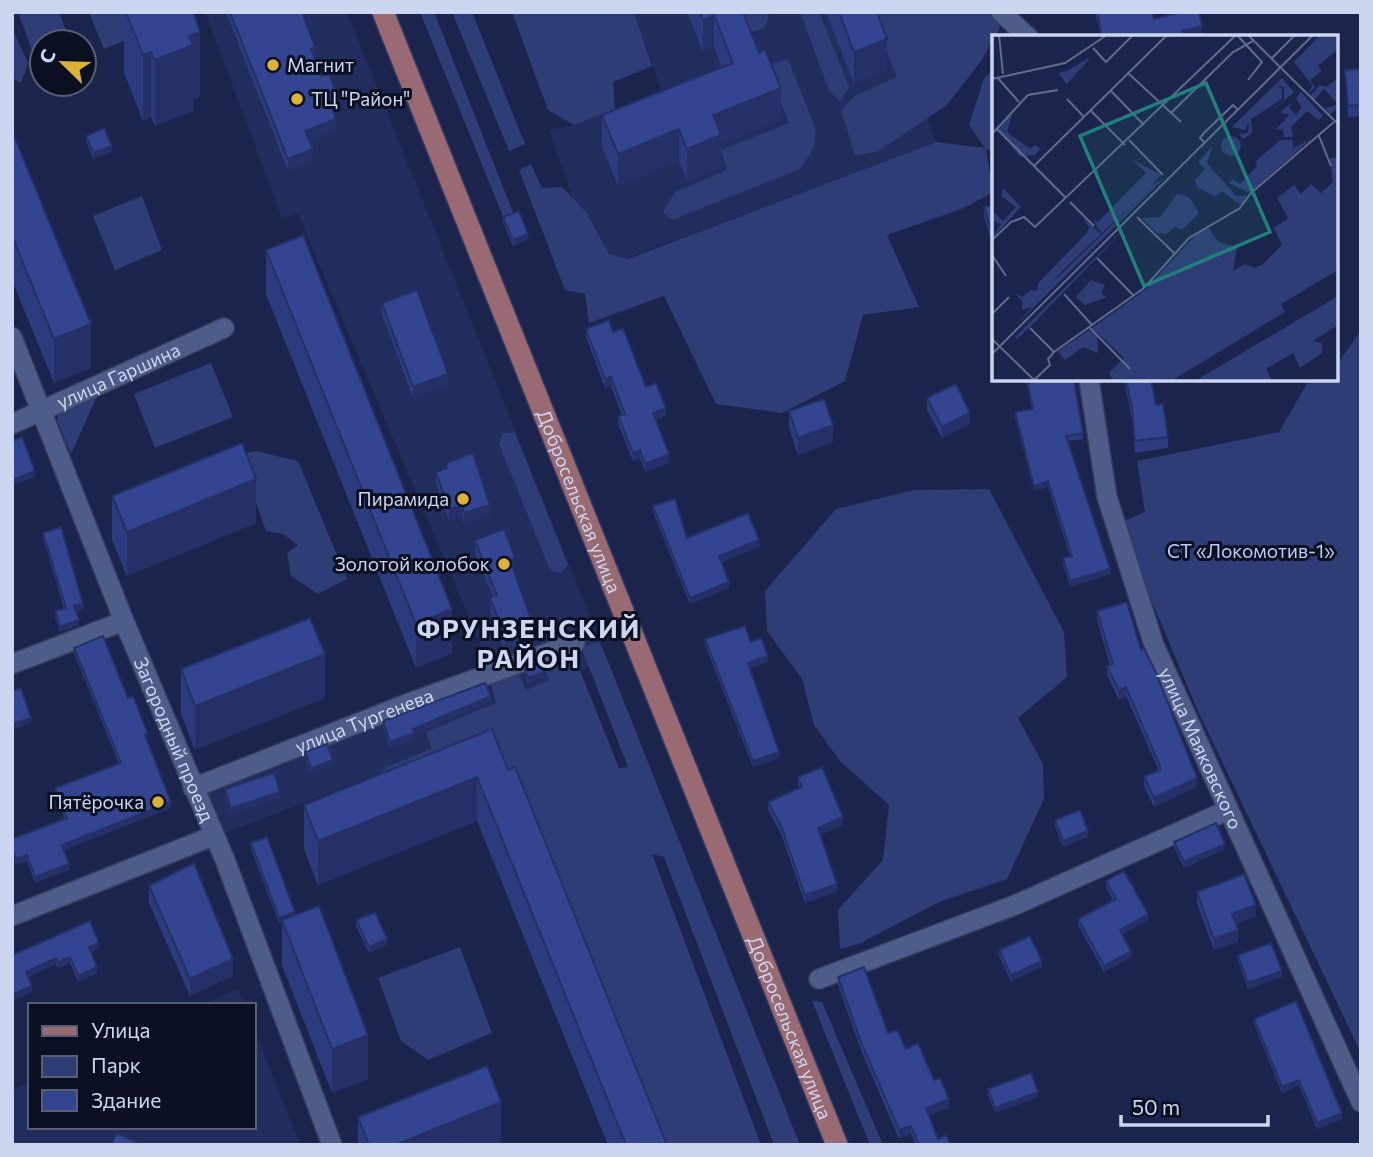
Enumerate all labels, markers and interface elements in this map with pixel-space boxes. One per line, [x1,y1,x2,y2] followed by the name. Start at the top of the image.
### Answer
[28,28,98,98] north arrow
[992,35,1338,382] inset map
[34,46,60,67] text: С
[287,53,354,76] place label: Магнит
[265,57,281,73] marker: Магнит
[311,87,410,110] place label: ТЦ "Район"
[289,91,305,107] marker: ТЦ "Район"
[53,337,184,413] street label: улица Гаршина
[532,406,627,596] street label: Добросельская улица
[358,487,449,510] place label: Пирамида
[455,491,471,507] marker: Пирамида
[1167,539,1335,562] park label: СТ «Локомотив-1»
[335,552,490,575] place label: Золотой колобок
[496,556,512,572] marker: Золотой колобок
[417,612,641,673] district label: ФРУНЗЕНСКИЙ РАЙОН
[130,654,220,825] street label: Загородный проезд
[1155,664,1248,832] street label: улица Маяковского
[292,683,436,758] street label: улица Тургенева
[48,790,144,813] place label: Пятёрочка
[150,794,166,810] marker: Пятёрочка
[743,932,837,1122] street label: Добросельская улица
[28,1003,256,1129] legend
[91,1017,150,1042] text: Улица
[91,1052,141,1077] text: Парк
[1121,1084,1268,1128] scale bar
[91,1087,161,1112] text: Здание
[1132,1094,1180,1119] text: 50 m

